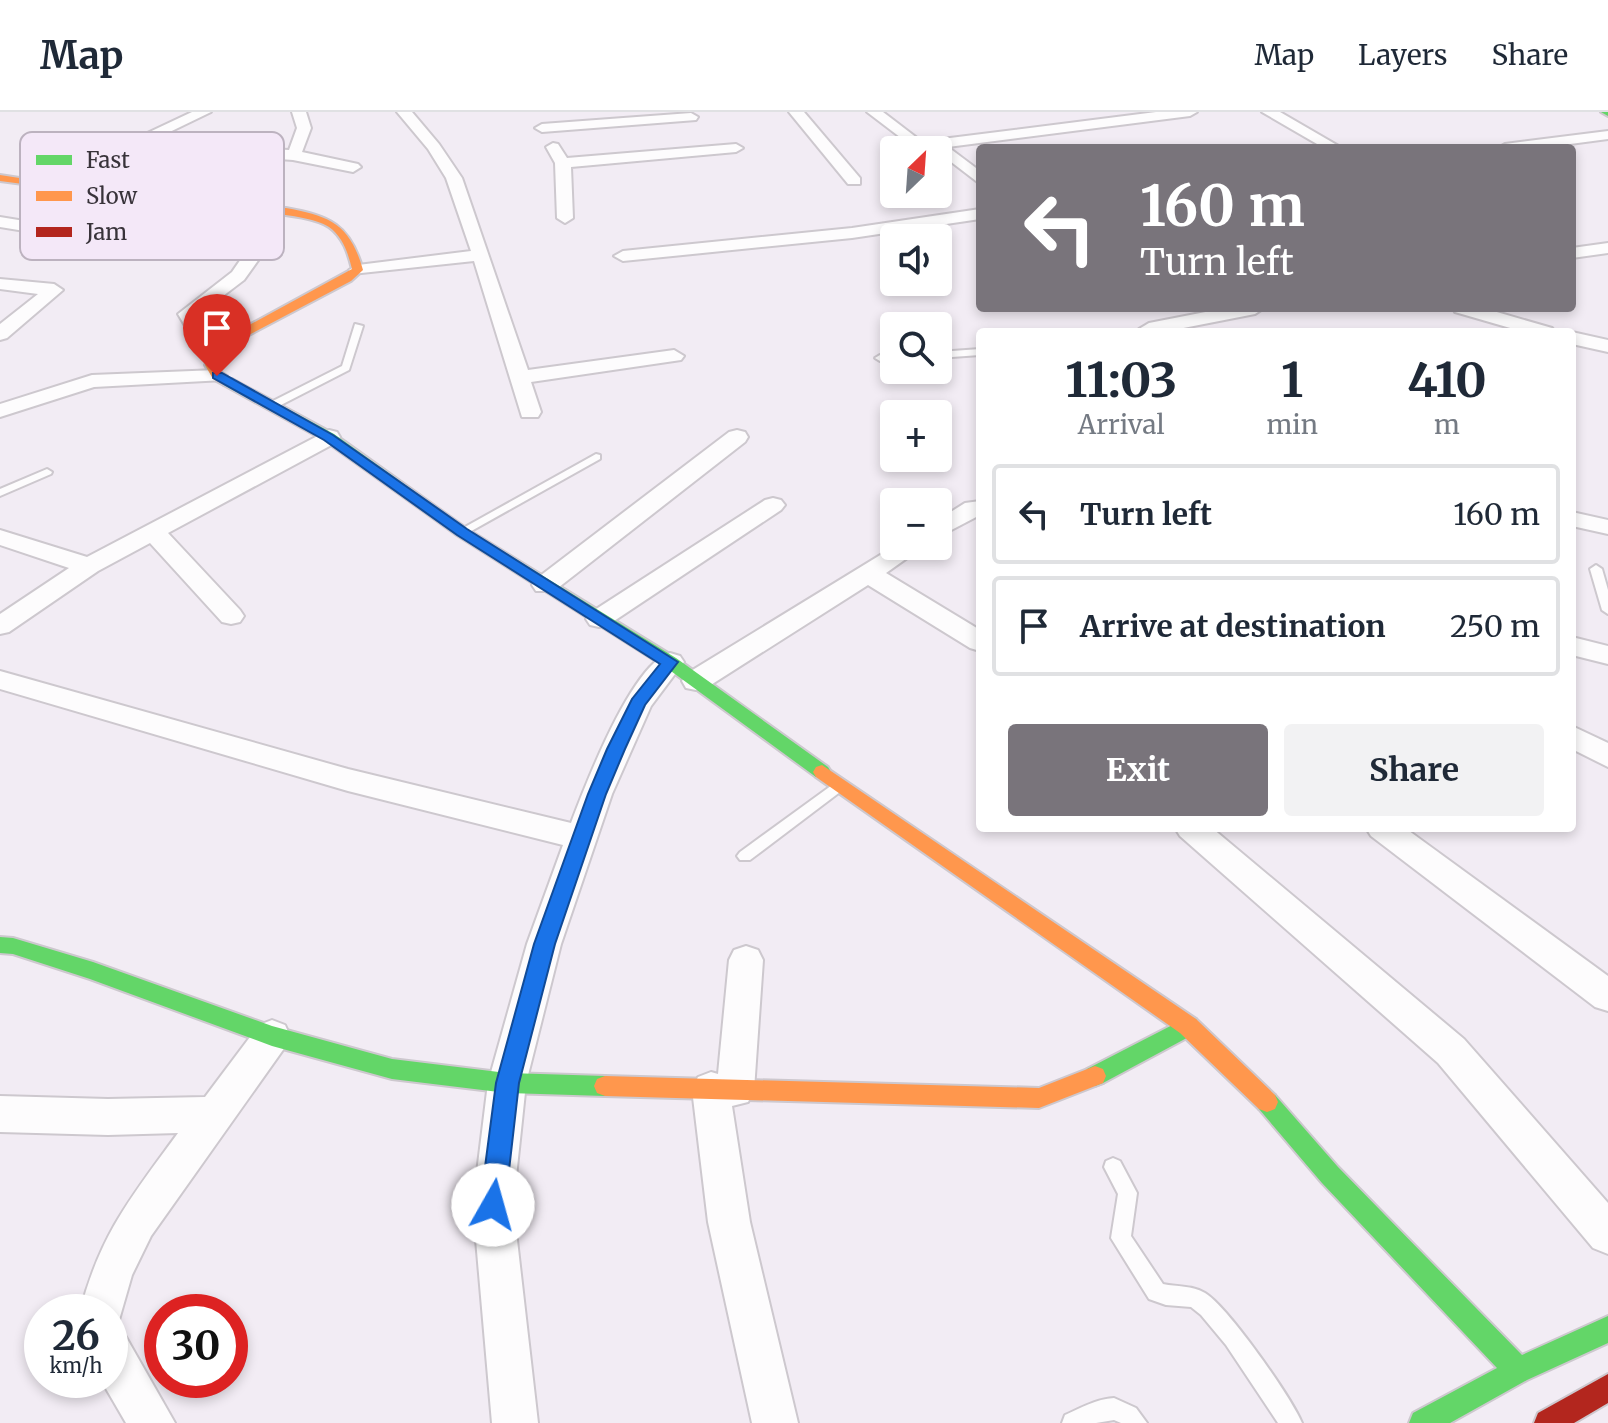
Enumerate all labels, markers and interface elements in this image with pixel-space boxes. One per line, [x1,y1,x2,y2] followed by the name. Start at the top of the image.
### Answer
[40,32,124,79] text: Map
[1254,37,1314,73] text: Map
[1358,37,1447,73] text: Layers
[1491,37,1568,73] text: Share
[20,132,284,260] legend
[880,136,952,208] north arrow
[880,136,952,560] map controls
[86,146,130,174] text: Fast
[1140,171,1305,241] text: 160 m
[1008,176,1112,280] icon: left
[86,182,137,210] text: Slow
[85,218,127,246] text: Jam
[880,224,952,296] button: sound
[1140,240,1294,285] text: Turn left
[183,294,251,376] pin
[195,306,239,350] icon: arrive
[880,312,952,384] button: search
[1065,350,1177,410] text: 11:03
[1281,350,1303,410] text: 1
[1407,350,1487,410] text: 410
[880,400,952,472] button: +
[1078,408,1165,441] text: Arrival
[1266,408,1318,441] text: min
[1434,408,1460,441] text: m
[880,488,952,560] button: −
[1012,492,1056,536] icon: left
[1080,495,1212,533] text: Turn left
[1453,495,1540,533] text: 160 m
[1012,604,1056,648] icon: arrive
[1080,607,1386,645] text: Arrive at destination
[1450,607,1540,645] text: 250 m
[1008,724,1268,816] button: Exit
[1284,724,1544,816] button: Share
[451,1163,535,1247] position arrow
[144,1294,248,1398] speed limit sign: 30
[52,1311,100,1361] text: 26
[50,1353,102,1378] text: km/h

